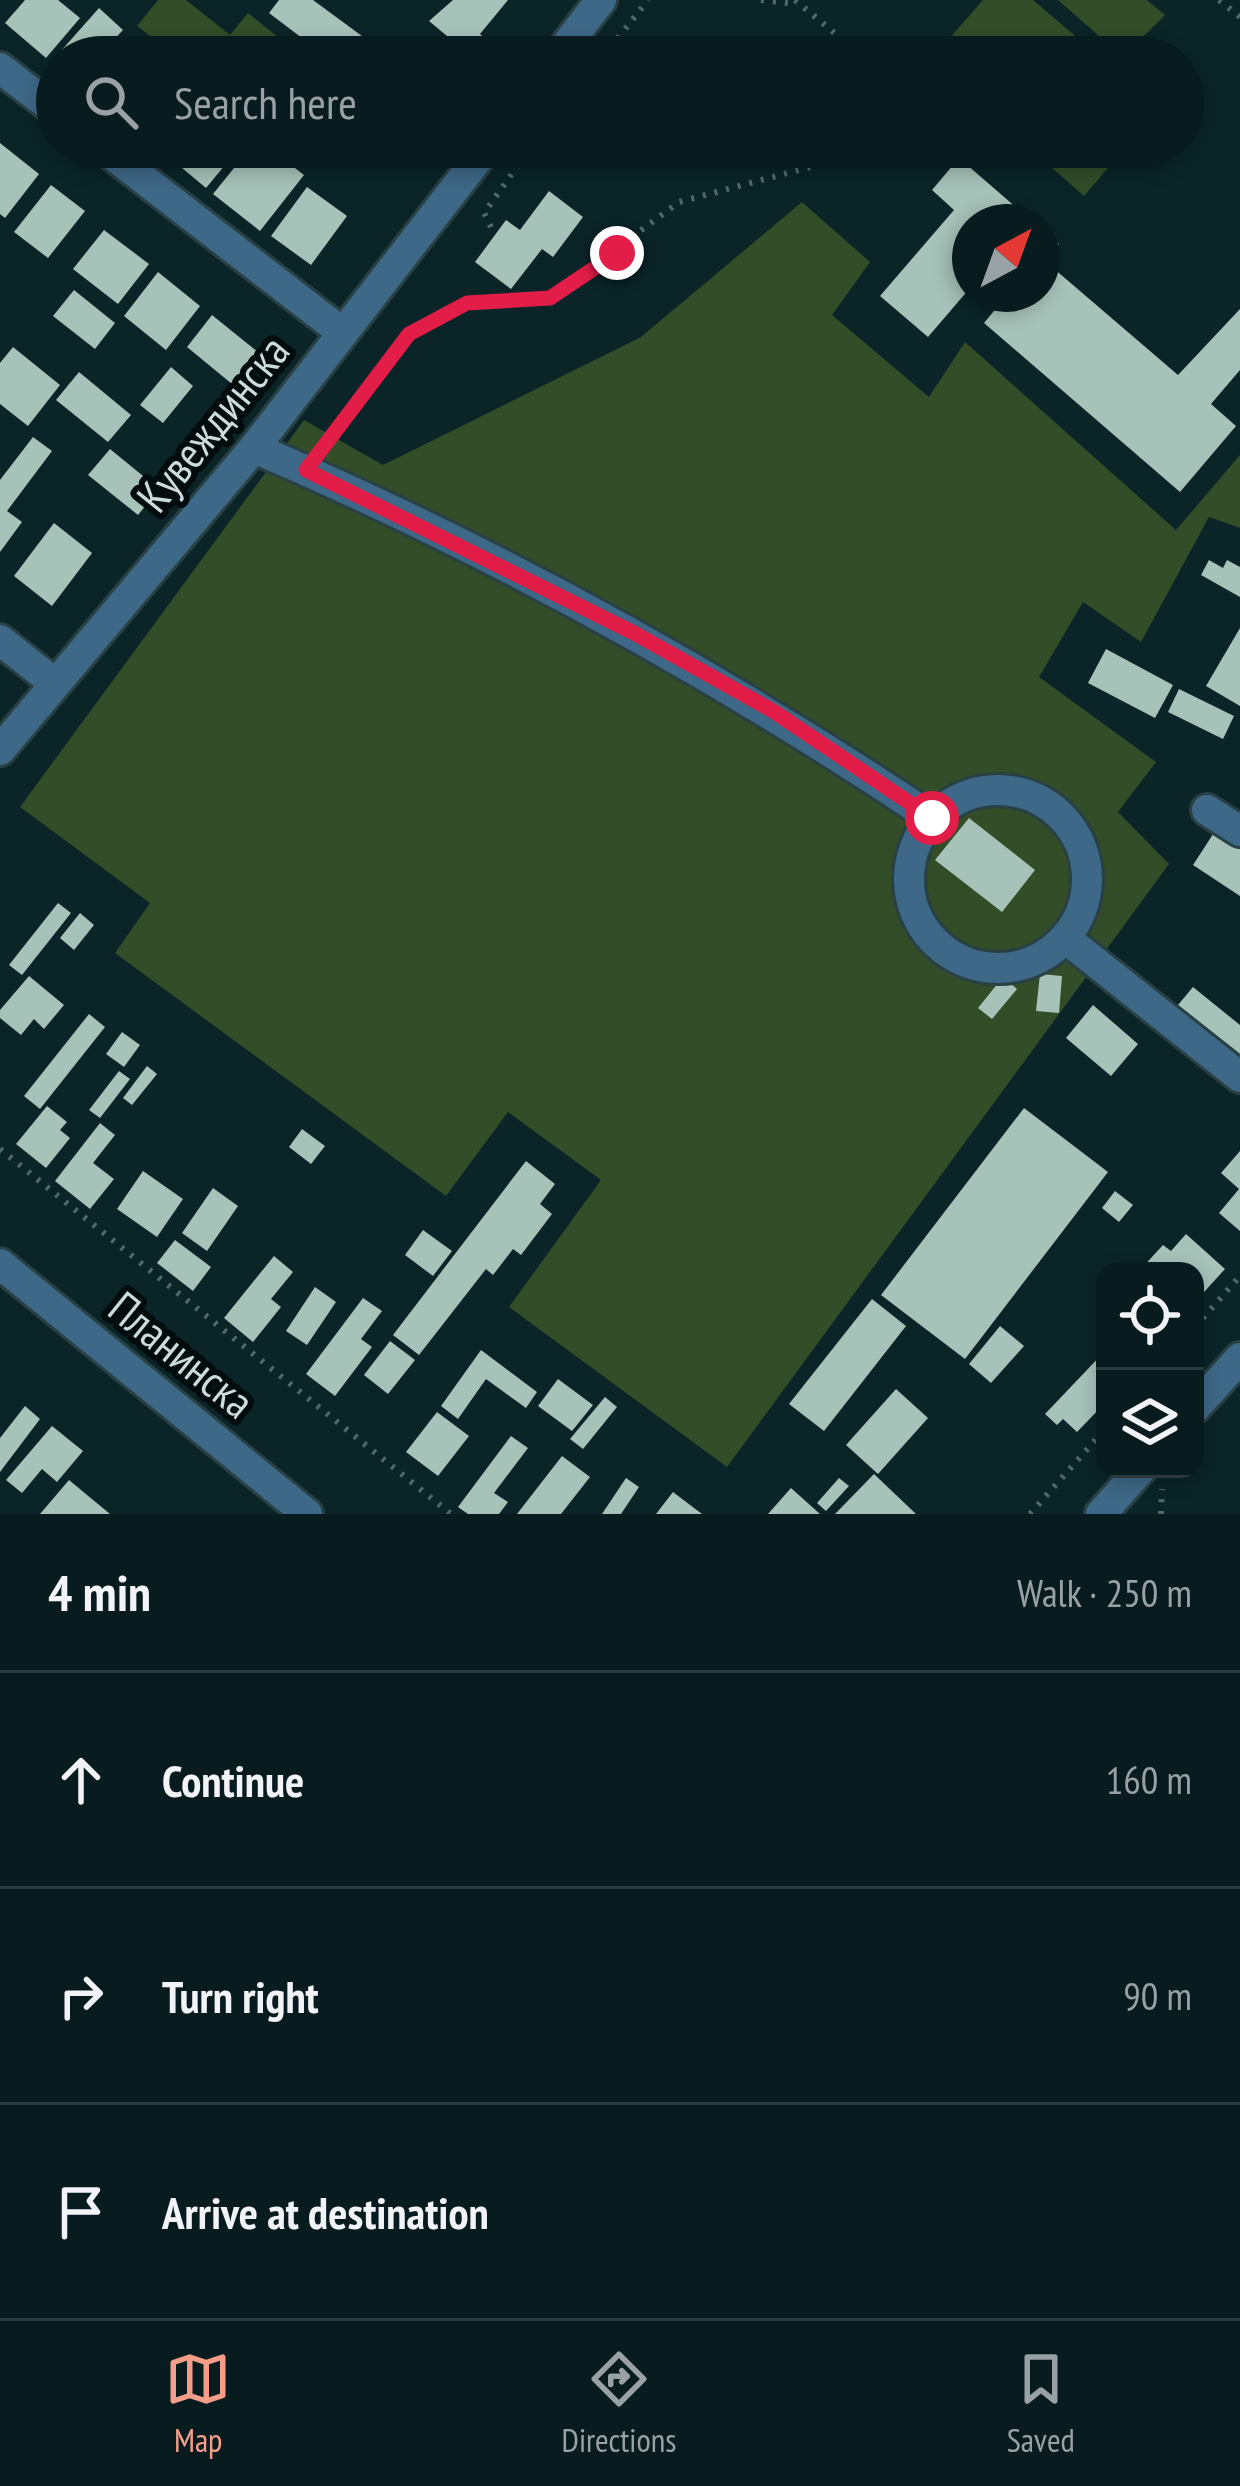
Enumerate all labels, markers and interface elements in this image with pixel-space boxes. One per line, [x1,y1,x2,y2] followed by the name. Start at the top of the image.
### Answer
[36,36,1204,168] search box
[78,69,144,135] icon: search
[174,73,357,131] text: Search here
[952,204,1060,312] north arrow
[590,226,644,280] route end
[123,323,301,523] street label: Кувеждинска
[905,791,959,845] route start
[1096,1262,1204,1478] map controls
[1096,1262,1204,1370] button: locate
[98,1278,266,1430] street label: Планинска
[1096,1370,1204,1478] button: layers
[48,1559,151,1625] text: 4 min
[1017,1567,1192,1618] text: Walk · 250 m
[48,1747,114,1813] icon: ahead
[162,1751,304,1809] text: Continue
[1106,1754,1192,1805] text: 160 m
[48,1963,114,2029] icon: right
[162,1967,319,2025] text: Turn right
[1123,1970,1192,2021] text: 90 m
[48,2179,114,2245] icon: arrive
[162,2183,489,2241] text: Arrive at destination
[165,2346,231,2461] tab: Map
[562,2346,676,2461] tab: Directions
[1007,2346,1075,2461] tab: Saved

